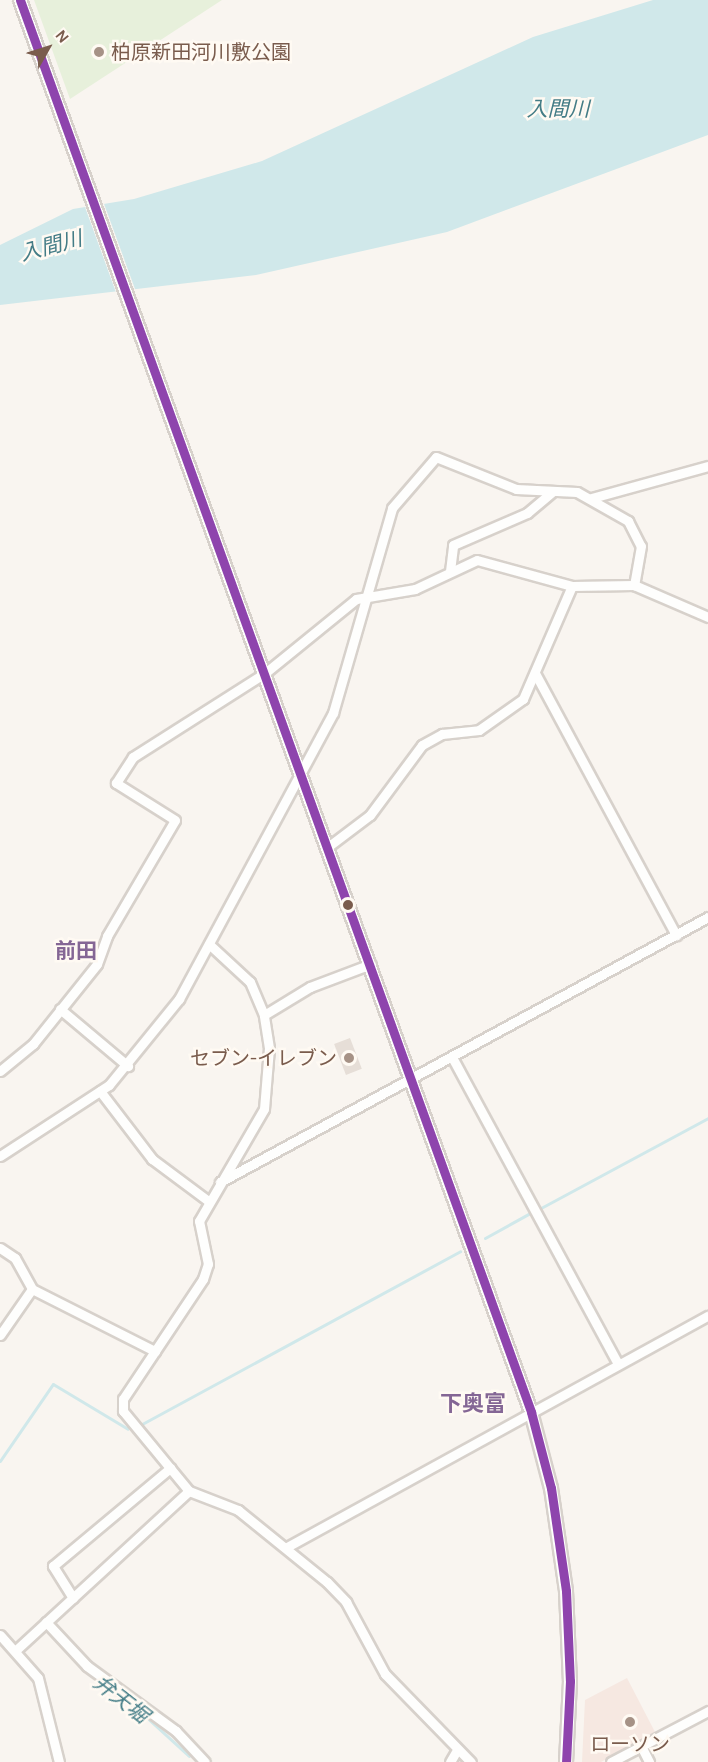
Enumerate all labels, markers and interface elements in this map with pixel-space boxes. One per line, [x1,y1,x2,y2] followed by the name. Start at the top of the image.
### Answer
[18,18,78,78] north arrow
[51,26,73,47] text: N
[111,40,291,64] place label: 柏原新田河川敷公園
[92,45,106,59] marker: 柏原新田河川敷公園
[527,96,589,122] water label: 入間川
[17,226,85,266] water label: 入間川
[342,899,354,911] unlabelled marker
[55,938,97,964] district label: 前田
[190,1046,337,1070] place label: セブン-イレブン
[342,1051,356,1065] marker: セブン-イレブン
[440,1392,506,1418] district label: 下奥富
[88,1670,154,1728] water label: 弁天堀
[623,1715,637,1729] marker: ローソン
[590,1732,670,1756] place label: ローソン

